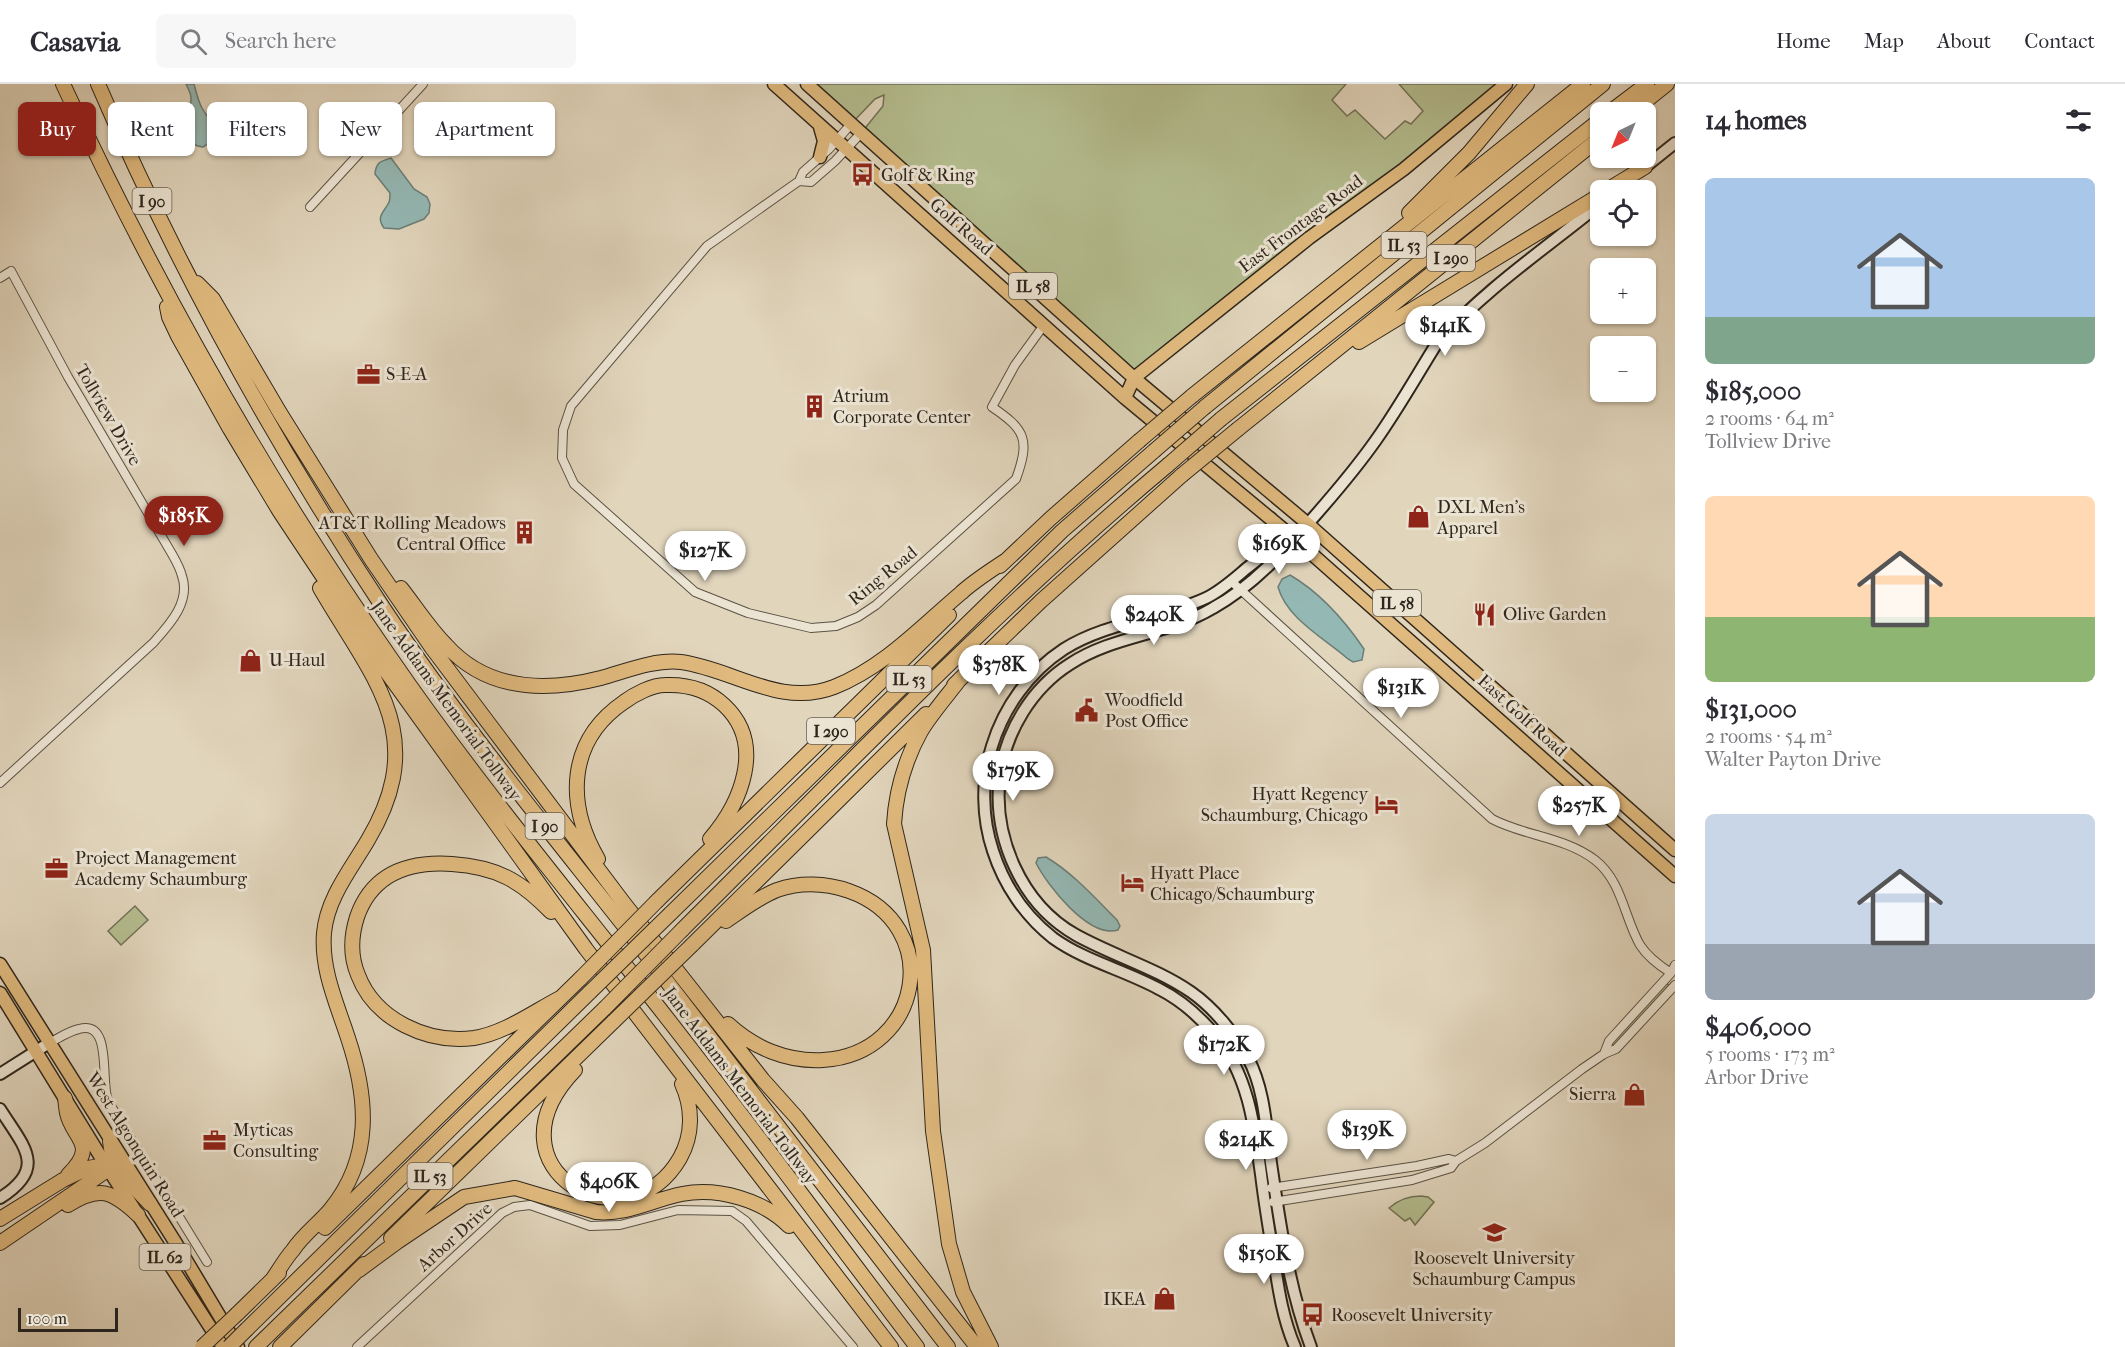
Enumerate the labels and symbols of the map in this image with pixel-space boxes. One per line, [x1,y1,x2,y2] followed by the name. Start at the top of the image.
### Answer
[1590,102,1656,168] north arrow
[850,162,876,188] bus stop icon: Golf & Ring
[881,165,975,186] place label: Golf & Ring
[1235,170,1367,278] street label: East Frontage Road
[132,188,172,214] road number: I 90
[925,194,997,260] street label: Golf Road
[1382,232,1426,258] road number: IL 53
[1427,245,1475,271] road number: I 290
[1009,273,1057,299] road number: IL 58
[1403,306,1487,357] pin: $141K
[71,361,145,469] street label: Tollview Drive
[355,361,381,387] office icon: S-E-A
[386,364,428,385] place label: S-E-A
[832,386,971,428] place label: Atrium Corporate Center
[802,393,828,419] building icon: Atrium Corporate Center
[142,496,226,547] pin: $185K
[1436,497,1525,539] place label: DXL Men's Apparel
[1406,504,1432,530] shop icon: DXL Men's Apparel
[318,513,506,555] place label: AT&T Rolling Meadows Central Office
[511,520,537,546] building icon: AT&T Rolling Meadows Central Office
[1237,524,1321,575] pin: $169K
[663,531,747,582] pin: $127K
[844,542,922,610] street label: Ring Road
[1373,590,1421,616] road number: IL 58
[365,595,526,806] street label: Jane Addams Memorial Tollway
[1112,595,1196,646] pin: $240K
[1472,601,1498,627] restaurant icon: Olive Garden
[1503,604,1607,625] place label: Olive Garden
[957,645,1041,696] pin: $378K
[238,647,264,673] shop icon: U-Haul
[269,650,325,671] place label: U-Haul
[886,666,932,692] road number: IL 53
[1359,668,1443,719] pin: $131K
[1473,670,1571,762] street label: East Golf Road
[1104,690,1188,732] place label: Woodfield Post Office
[1074,697,1100,723] public building icon: Woodfield Post Office
[807,718,855,744] road number: I 290
[971,751,1055,802] pin: $179K
[1201,784,1369,826] place label: Hyatt Regency Schaumburg, Chicago
[1537,786,1621,837] pin: $257K
[1373,791,1399,817] hotel icon: Hyatt Regency Schaumburg, Chicago
[526,813,564,839] road number: I 90
[74,848,247,890] place label: Project Management Academy Schaumburg
[44,855,70,881] office icon: Project Management Academy Schaumburg
[1150,863,1314,905] place label: Hyatt Place Chicago/Schaumburg
[1119,870,1145,896] hotel icon: Hyatt Place Chicago/Schaumburg
[658,981,822,1190] street label: Jane Addams Memorial Tollway
[1182,1025,1266,1076] pin: $172K
[81,1068,188,1222] street label: West Algonquin Road
[1621,1081,1647,1107] shop icon: Sierra
[1569,1084,1617,1105] place label: Sierra
[1325,1110,1409,1161] pin: $139K
[233,1120,318,1162] place label: Myticas Consulting
[1204,1120,1288,1171] pin: $214K
[202,1127,228,1153] office icon: Myticas Consulting
[567,1162,651,1213] pin: $406K
[408,1163,452,1189] road number: IL 53
[413,1198,497,1277] street label: Arbor Drive
[1481,1219,1507,1245] school or university icon: Roosevelt University Schaumburg Campus
[1222,1234,1306,1285] pin: $150K
[140,1244,190,1270] road number: IL 62
[1412,1248,1576,1290] place label: Roosevelt University Schaumburg Campus
[1151,1286,1177,1312] shop icon: IKEA
[1103,1289,1146,1310] place label: IKEA
[1300,1302,1326,1328] bus stop icon: Roosevelt University
[18,1305,118,1332] scale bar
[1331,1305,1494,1326] place label: Roosevelt University

